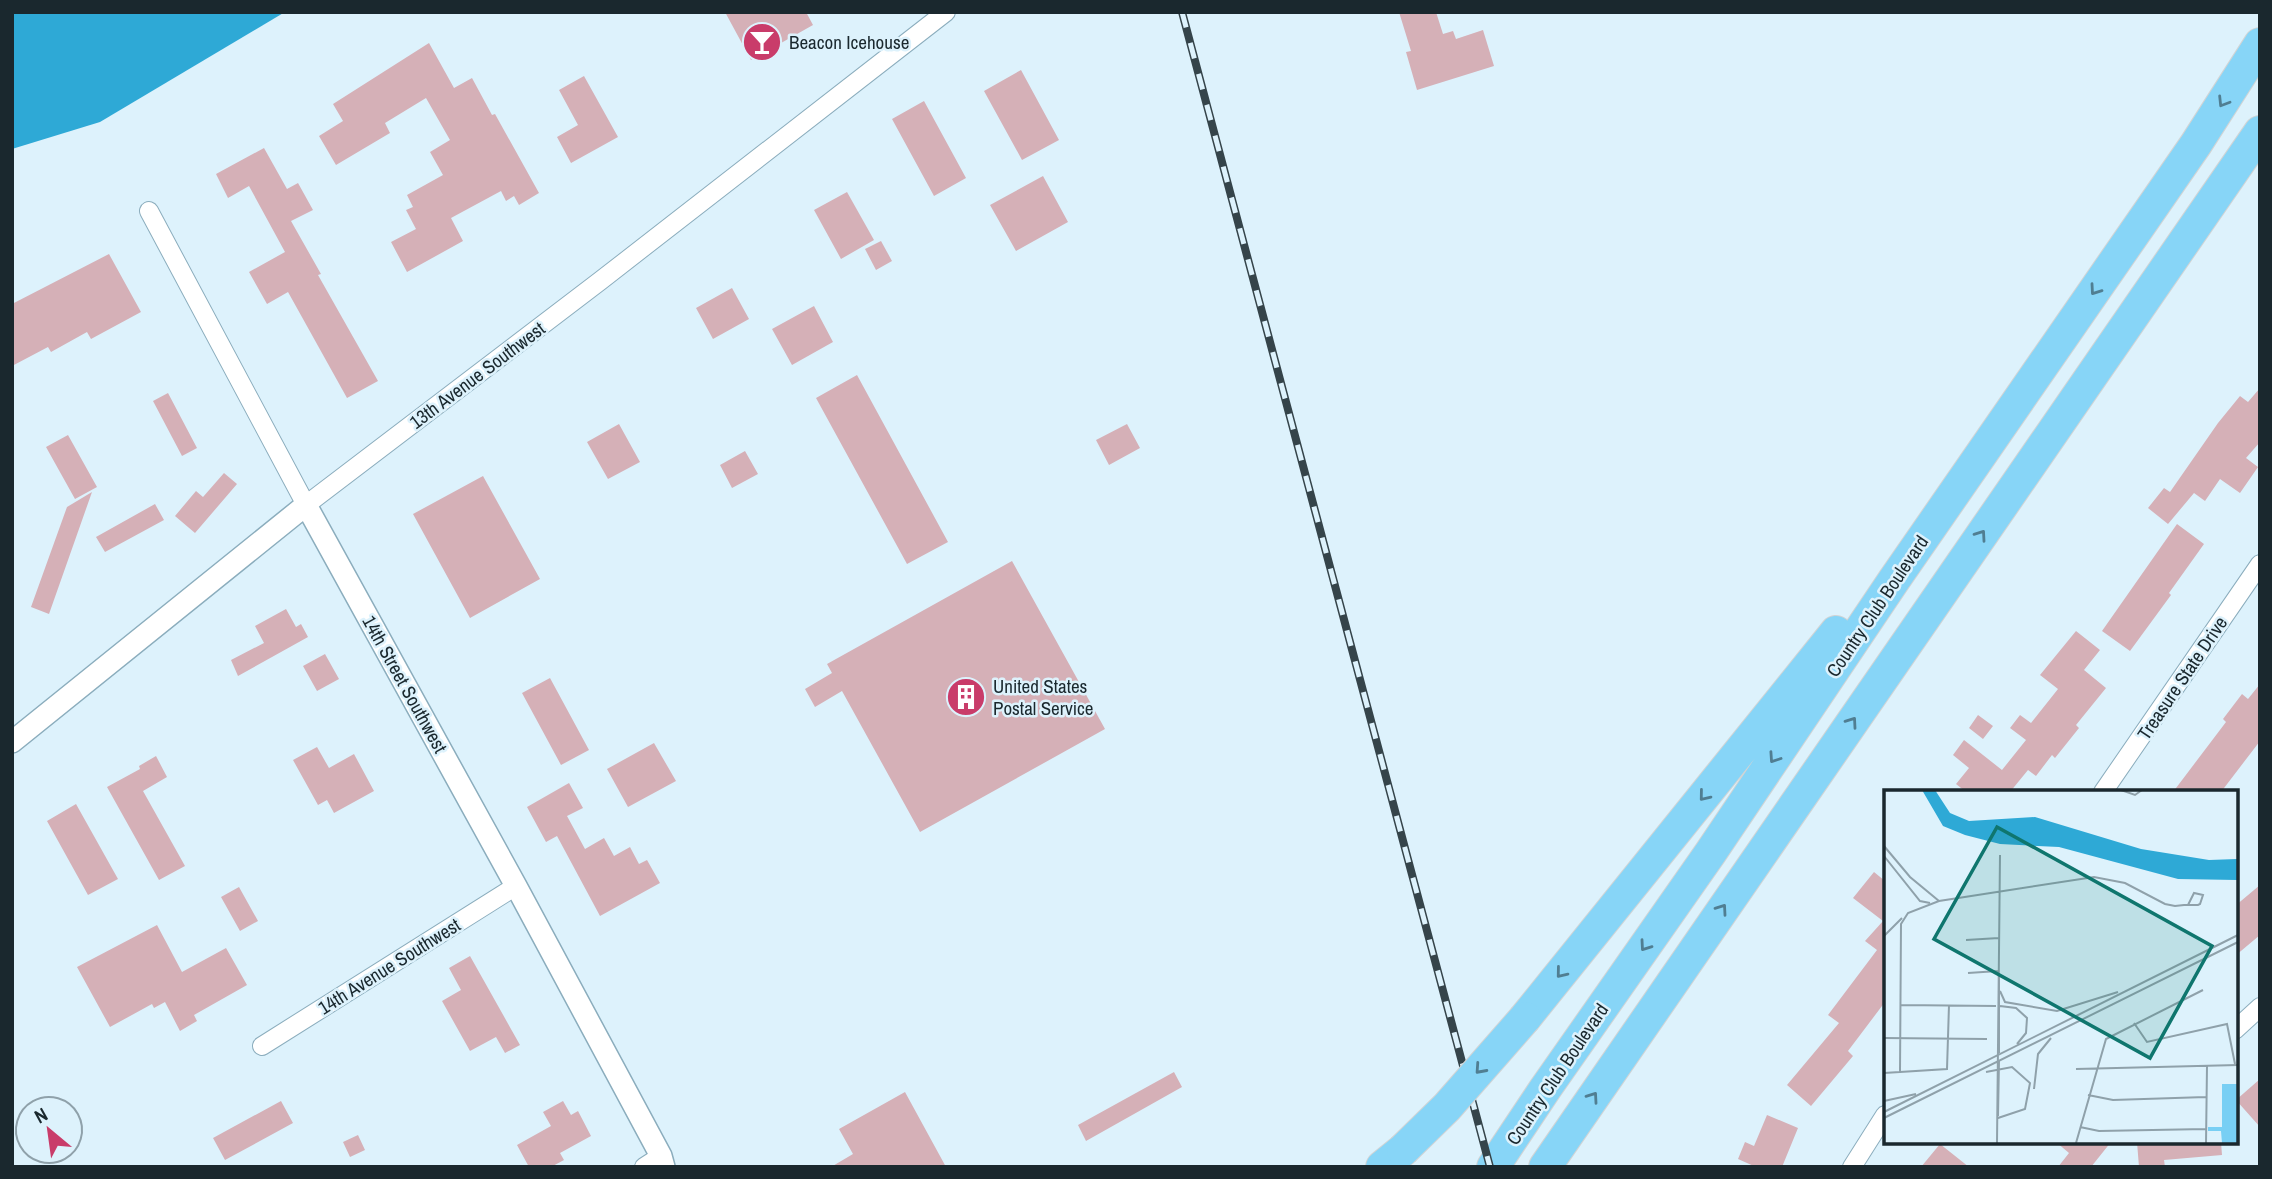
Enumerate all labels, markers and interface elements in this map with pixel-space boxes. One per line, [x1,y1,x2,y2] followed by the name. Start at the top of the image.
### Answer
[741,21,783,63] bar icon: Beacon Icehouse
[789,29,909,55] place label: Beacon Icehouse
[2219,94,2232,107] one-way arrow
[2091,282,2103,295] one-way arrow
[404,315,551,435] street label: 13th Avenue Southwest
[1820,530,1934,682] street label: Country Club Boulevard
[1973,530,1985,543] one-way arrow
[356,611,454,758] street label: 14th Street Southwest
[2131,611,2233,745] street label: Treasure State Drive
[993,673,1093,721] place label: United States Postal Service
[945,676,987,718] building icon: United States Postal Service
[1844,717,1856,730] one-way arrow
[1770,750,1782,763] one-way arrow
[1700,789,1713,801] one-way arrow
[1884,790,2237,1144] inset map
[1714,904,1726,917] one-way arrow
[313,911,466,1020] street label: 14th Avenue Southwest
[1641,938,1653,951] one-way arrow
[1557,966,1570,978] one-way arrow
[1500,998,1614,1150] street label: Country Club Boulevard
[1476,1061,1489,1074] one-way arrow
[1585,1091,1598,1104] one-way arrow
[14,1095,84,1165] north arrow
[30,1101,52,1129] text: N

